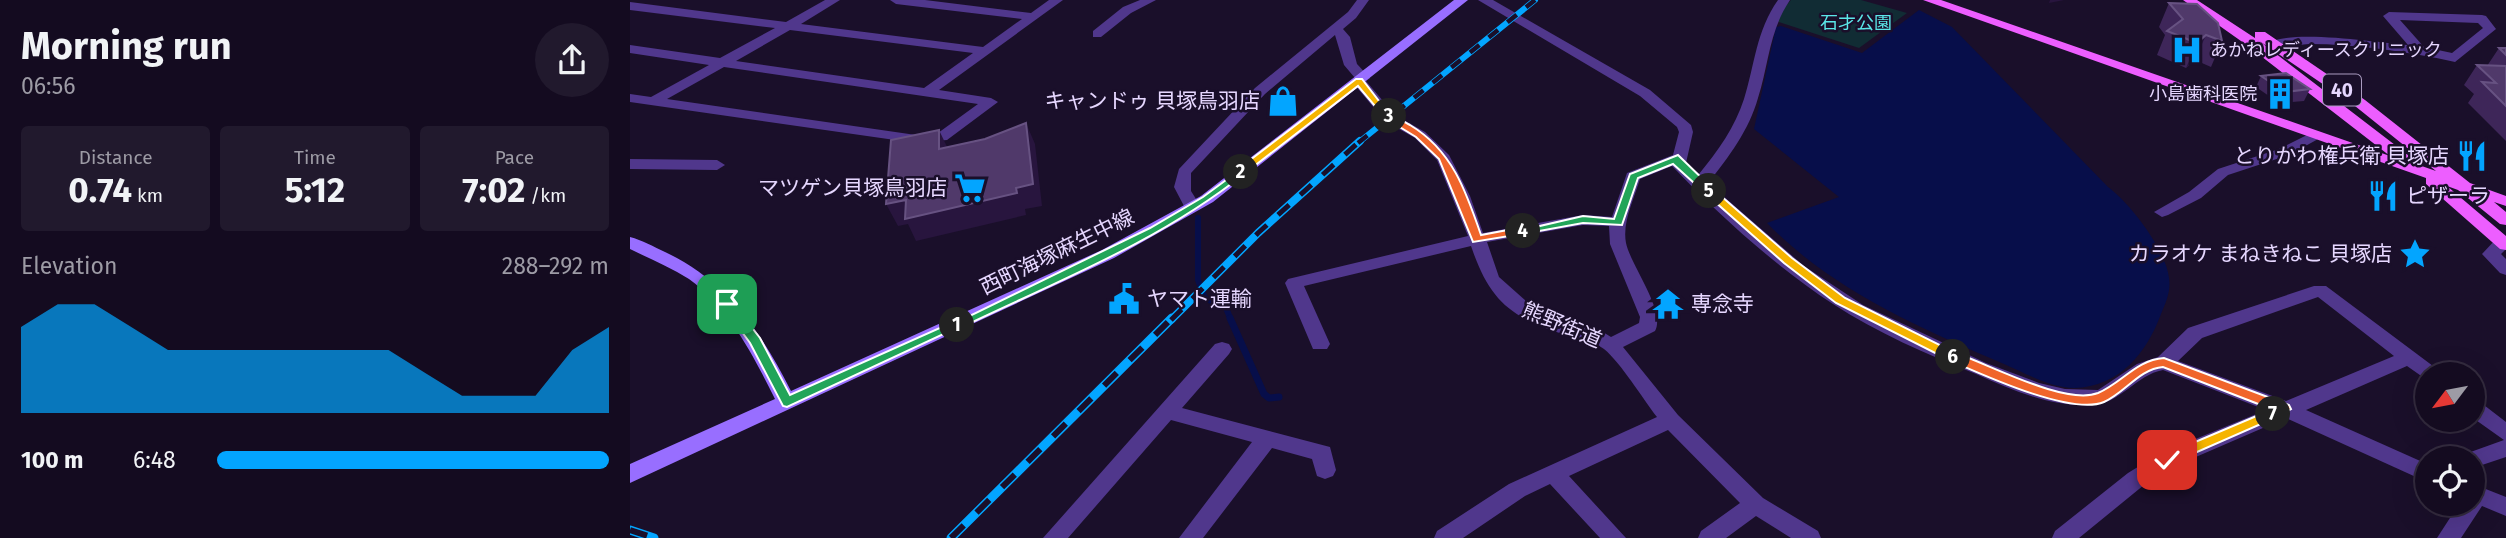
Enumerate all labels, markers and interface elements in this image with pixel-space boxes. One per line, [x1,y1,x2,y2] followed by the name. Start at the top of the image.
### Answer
[1820,12,1892,34] park label: 石才公園
[21,23,232,69] text: Morning run
[535,23,609,97] button: share
[2170,33,2204,67] hospital icon: あかねレディースクリニック
[2210,39,2442,61] place label: あかねレディースクリニック
[21,72,76,100] text: 06:56
[2323,74,2361,106] road number: 40
[2263,77,2297,111] building icon: 小島歯科医院
[2149,83,2257,105] place label: 小島歯科医院
[1266,84,1300,118] shop icon: キャンドゥ 貝塚鳥羽店
[1044,88,1260,114] place label: キャンドゥ 貝塚鳥羽店
[1372,99,1406,134] pin: 3
[1384,104,1393,127] text: 3
[2455,139,2489,173] restaurant icon: とりかわ権兵衛 貝塚店
[2233,143,2449,169] place label: とりかわ権兵衛 貝塚店
[79,146,153,169] text: Distance
[294,146,336,169] text: Time
[495,146,534,169] text: Pace
[1224,154,1258,190] pin: 2
[1236,160,1245,183] text: 2
[68,169,132,211] text: 0.74
[285,169,345,211] text: 5:12
[462,169,525,211] text: 7:02
[953,171,987,205] supermarket icon: マツゲン貝塚鳥羽店
[1692,174,1726,208] pin: 5
[758,175,947,201] place label: マツゲン貝塚鳥羽店
[1703,179,1714,202] text: 5
[2366,179,2400,213] restaurant icon: ピザーラ
[2406,183,2490,209] place label: ピザーラ
[132,184,163,207] text: km
[525,184,566,207] text: /km
[976,203,1138,301] street label: 西町海塚麻生中線
[1506,214,1540,248] pin: 4
[1517,219,1528,242] text: 4
[2398,237,2432,271] place icon: カラオケ まねきねこ 貝塚店
[2129,241,2392,267] place label: カラオケ まねきねこ 貝塚店
[21,252,117,280] text: Elevation
[502,252,609,280] text: 288–292 m
[697,274,757,334] pin
[1107,282,1141,316] public building icon: ヤマト運輸
[708,285,746,323] icon: arrive
[1147,286,1252,312] place label: ヤマト運輸
[1651,287,1685,321] temple icon: 専念寺
[1691,291,1754,317] place label: 専念寺
[1518,297,1606,353] street label: 熊野街道
[940,308,974,342] pin: 1
[952,313,961,336] text: 1
[1936,340,1970,374] pin: 6
[1947,345,1958,368] text: 6
[2415,362,2485,432] north arrow
[2415,362,2485,516] map controls
[2256,396,2290,432] pin: 7
[2268,402,2277,425] text: 7
[2137,430,2197,490] pin
[2148,441,2186,479] icon: check
[21,446,83,474] text: 100 m
[133,446,176,474] text: 6:48
[2415,446,2485,516] button: locate

